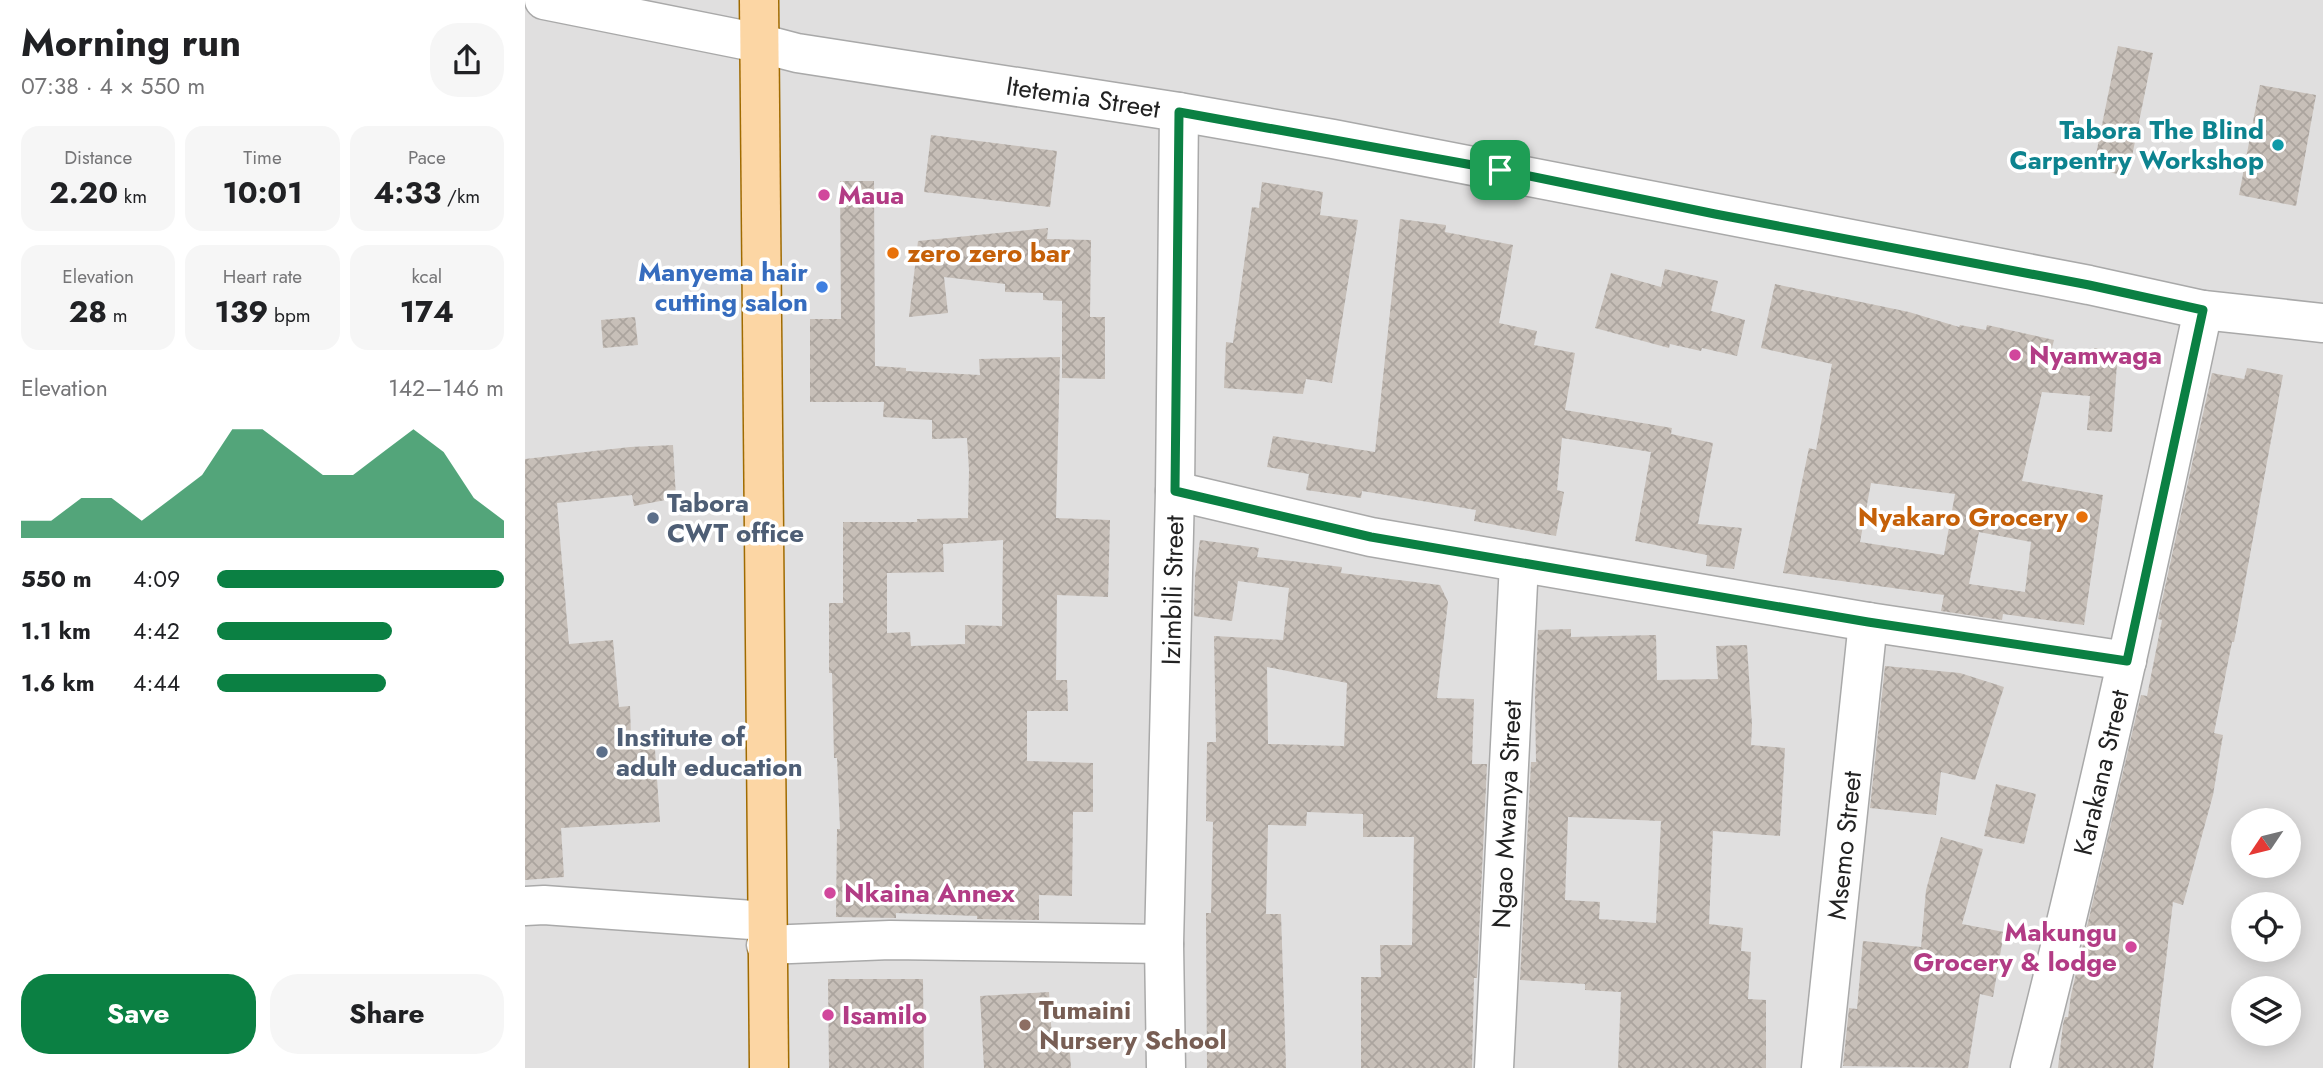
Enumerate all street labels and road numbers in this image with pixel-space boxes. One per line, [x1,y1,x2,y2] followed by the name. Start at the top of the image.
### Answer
[1004,67,1163,128] street label: Itetemia Street
[1152,514,1193,665] street label: Izimbili Street
[2064,685,2139,859] street label: Karakana Street
[1482,699,1531,929] street label: Ngao Mwanya Street
[1818,768,1871,921] street label: Msemo Street

